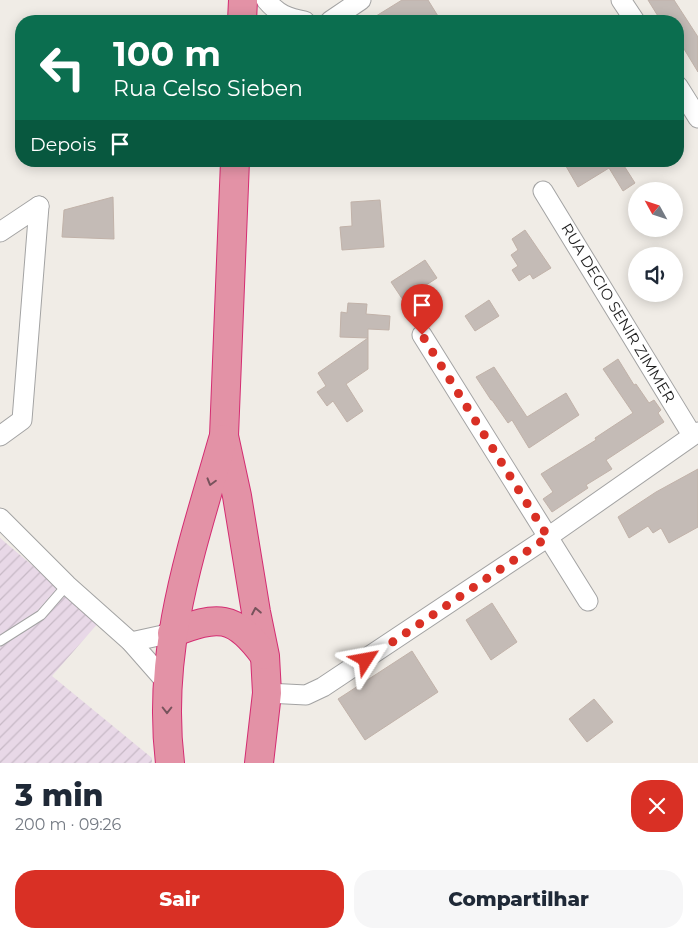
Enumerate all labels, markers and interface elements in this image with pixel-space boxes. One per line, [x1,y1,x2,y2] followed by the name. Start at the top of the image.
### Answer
[113,32,221,75] text: 100 m
[30,35,95,100] icon: left
[113,75,303,102] text: Rua Celso Sieben
[106,130,134,158] icon: arrive
[30,133,96,156] text: Depois
[628,182,682,238] north arrow
[628,182,683,302] map controls
[557,220,680,406] street label: RUA DECIO SENIR ZIMMER
[628,247,683,302] button: sound
[401,284,443,335] pin
[408,291,436,319] icon: arrive
[206,478,216,486] one-way arrow
[251,606,261,615] one-way arrow
[339,633,391,685] position arrow
[162,706,172,714] one-way arrow
[15,777,103,814] text: 3 min
[631,780,683,832] button: close
[15,815,121,834] text: 200 m · 09:26
[15,870,344,928] button: Sair
[354,870,683,928] button: Compartilhar

